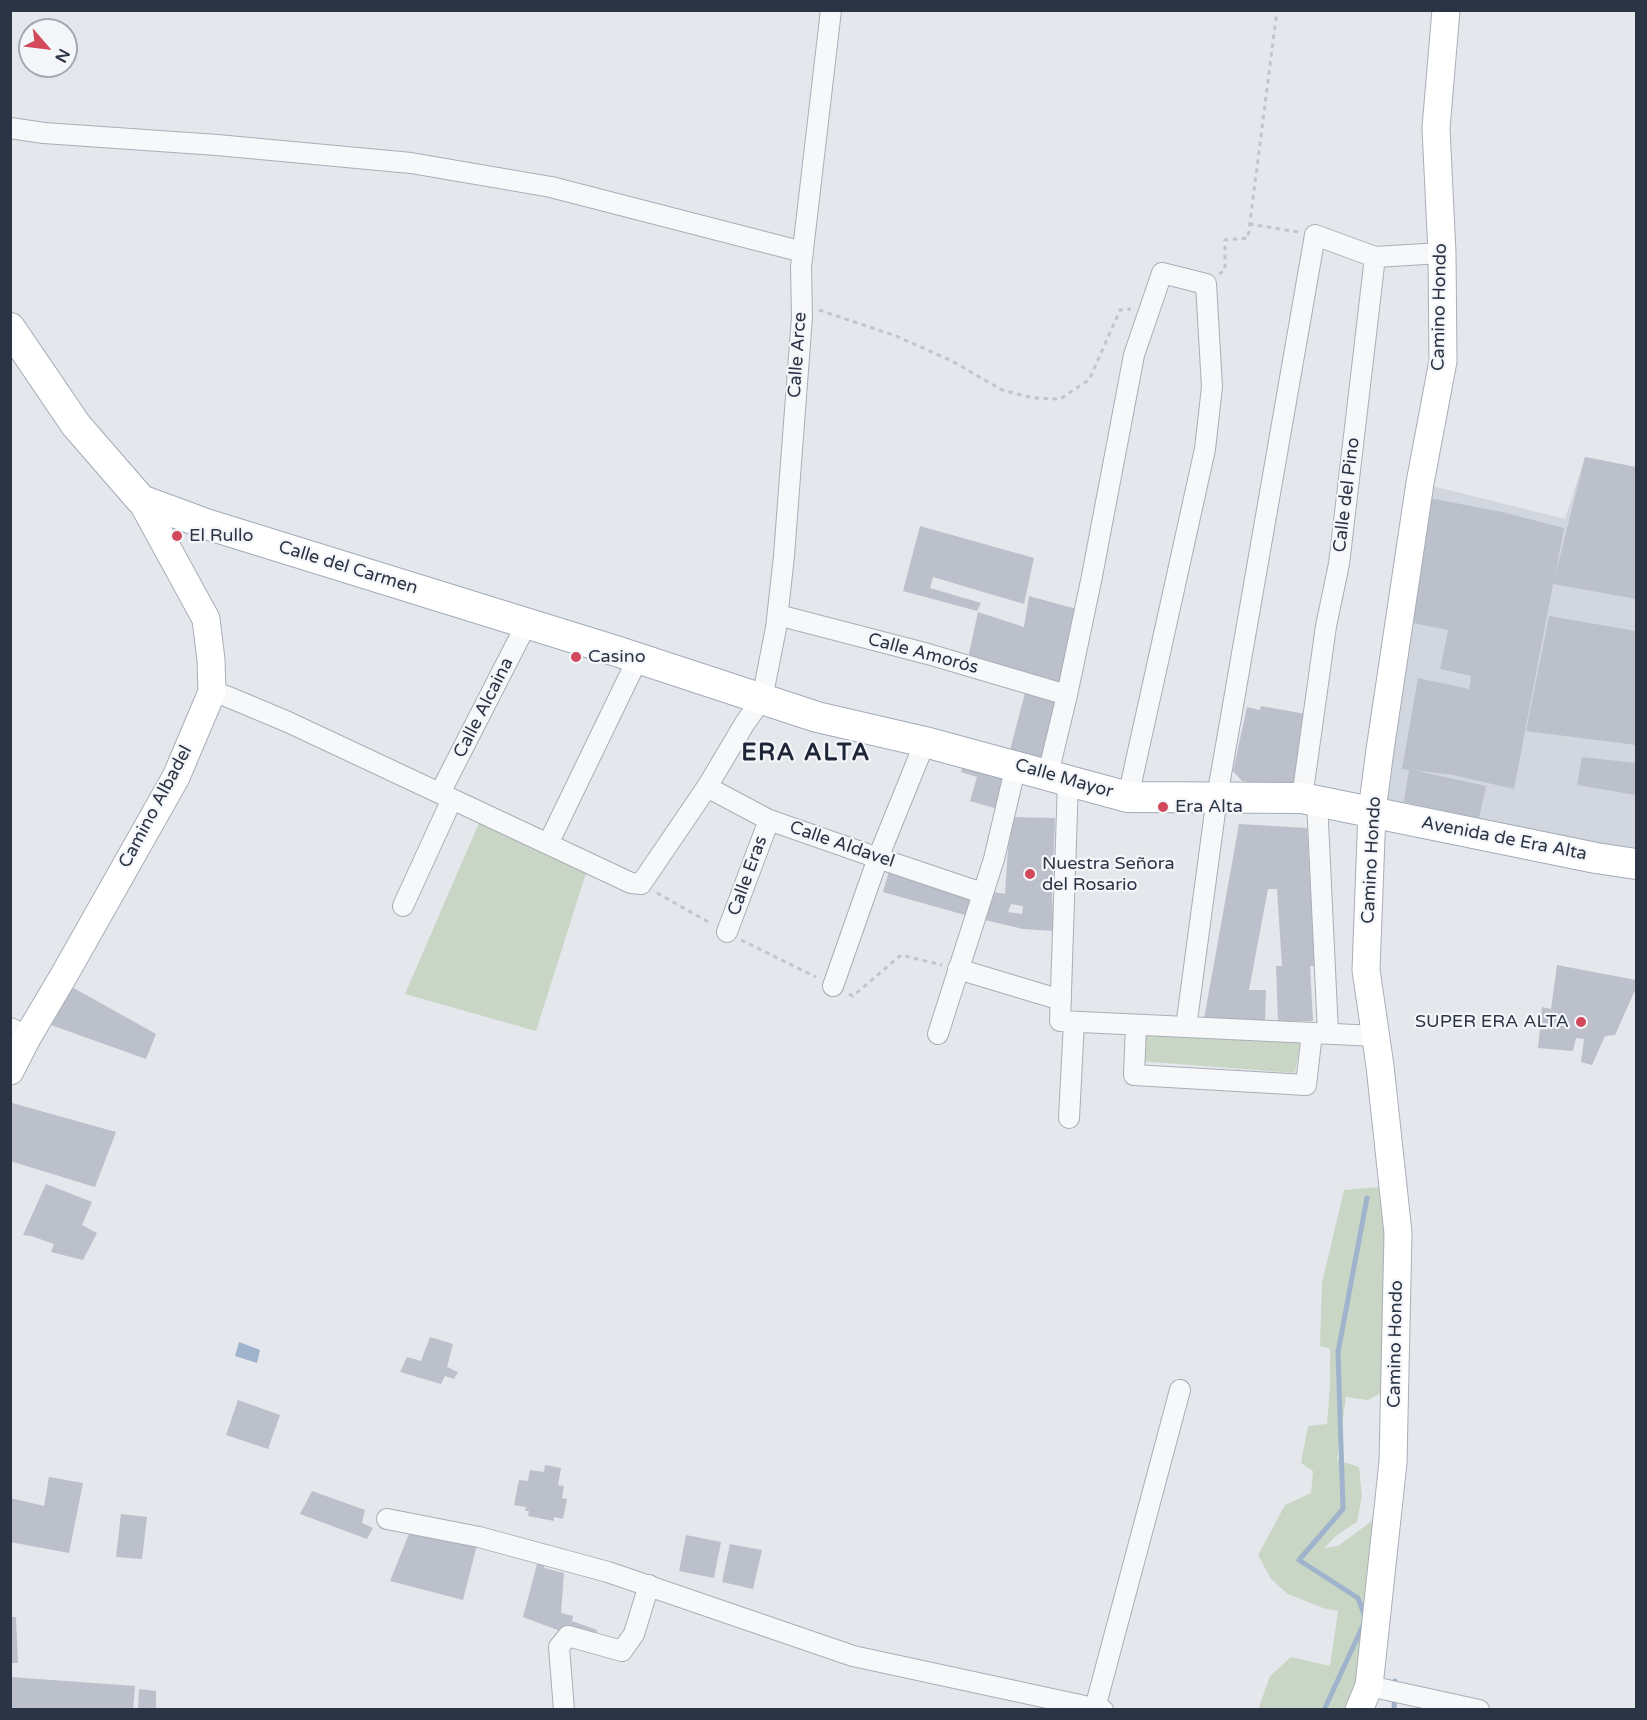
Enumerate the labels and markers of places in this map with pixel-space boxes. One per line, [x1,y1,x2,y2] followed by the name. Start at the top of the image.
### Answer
[189,525,253,547] place label: El Rullo
[170,529,184,543] marker: El Rullo
[588,646,646,668] place label: Casino
[569,650,583,664] marker: Casino
[1175,796,1243,818] place label: Era Alta
[1156,800,1170,814] marker: Era Alta
[1042,853,1175,896] place label: Nuestra Señora del Rosario
[1023,867,1037,881] marker: Nuestra Señora del Rosario
[1415,1011,1569,1033] place label: SUPER ERA ALTA
[1574,1015,1588,1029] marker: SUPER ERA ALTA

